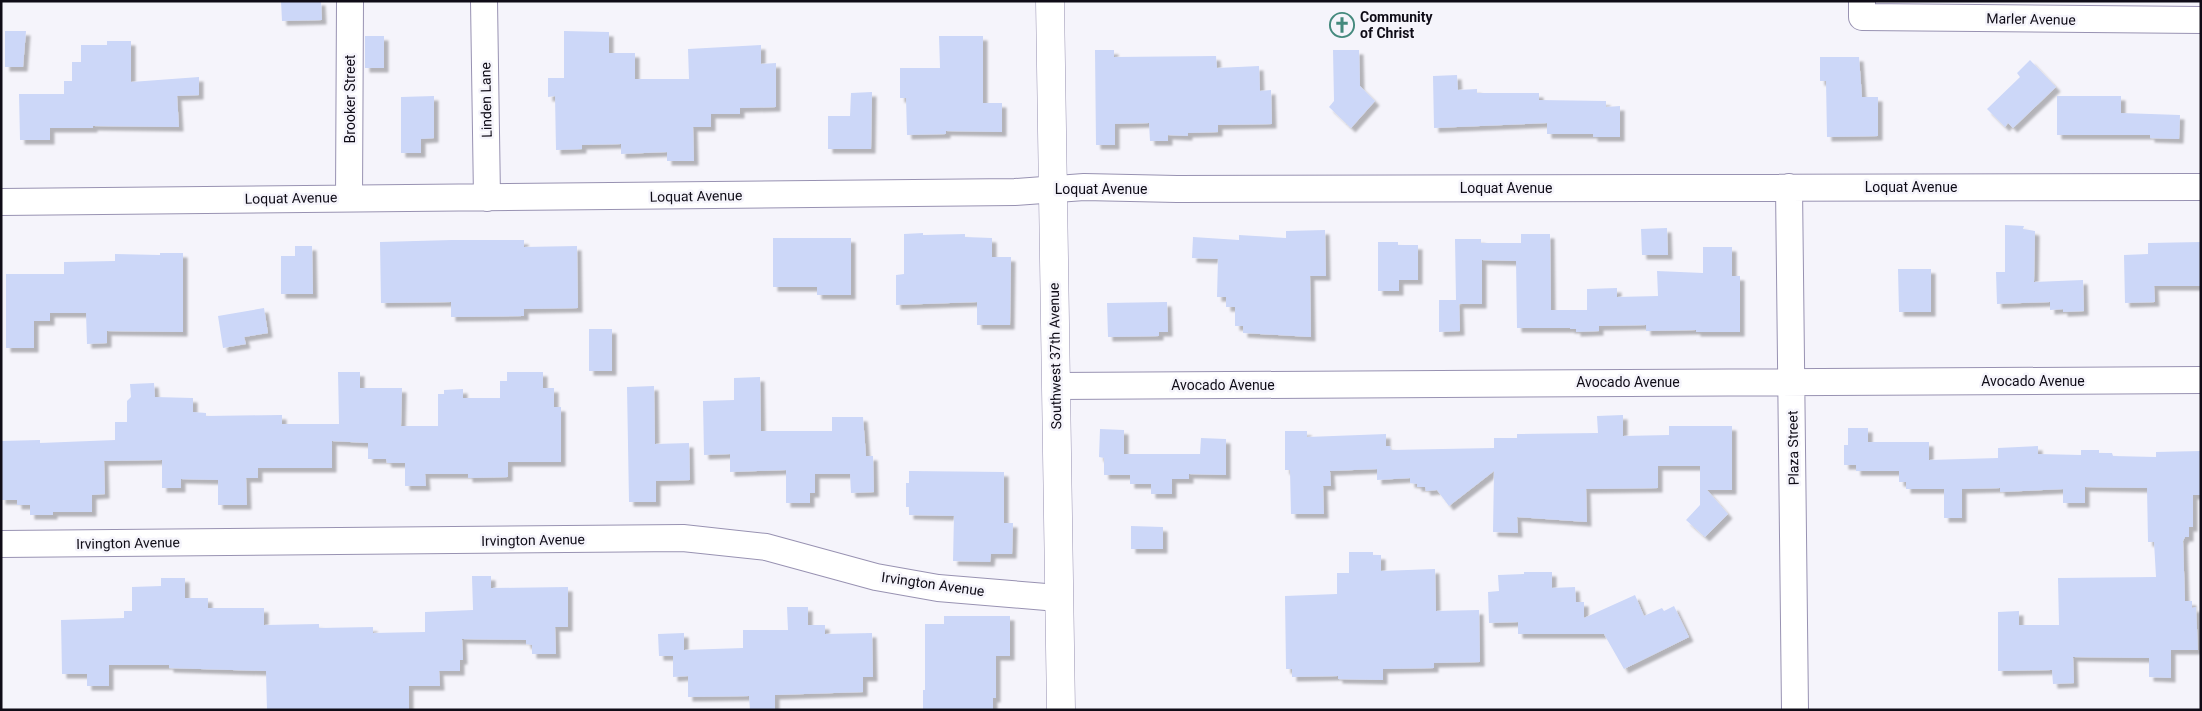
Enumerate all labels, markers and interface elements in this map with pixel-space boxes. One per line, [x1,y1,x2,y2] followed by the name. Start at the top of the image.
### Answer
[1360,9,1433,41] place label: Community of Christ
[1986,10,2076,28] street label: Marler Avenue
[1329,12,1355,38] church icon: Community of Christ
[342,54,358,143] street label: Brooker Street
[477,62,495,138] street label: Linden Lane
[1865,179,1957,195] street label: Loquat Avenue
[1460,180,1552,196] street label: Loquat Avenue
[1055,181,1147,197] street label: Loquat Avenue
[650,187,742,205] street label: Loquat Avenue
[245,189,337,207] street label: Loquat Avenue
[1046,282,1064,430] street label: Southwest 37th Avenue
[1981,373,2085,389] street label: Avocado Avenue
[1576,374,1680,390] street label: Avocado Avenue
[1171,377,1275,393] street label: Avocado Avenue
[1784,410,1802,486] street label: Plaza Street
[481,531,585,549] street label: Irvington Avenue
[76,534,180,552] street label: Irvington Avenue
[880,569,986,599] street label: Irvington Avenue

